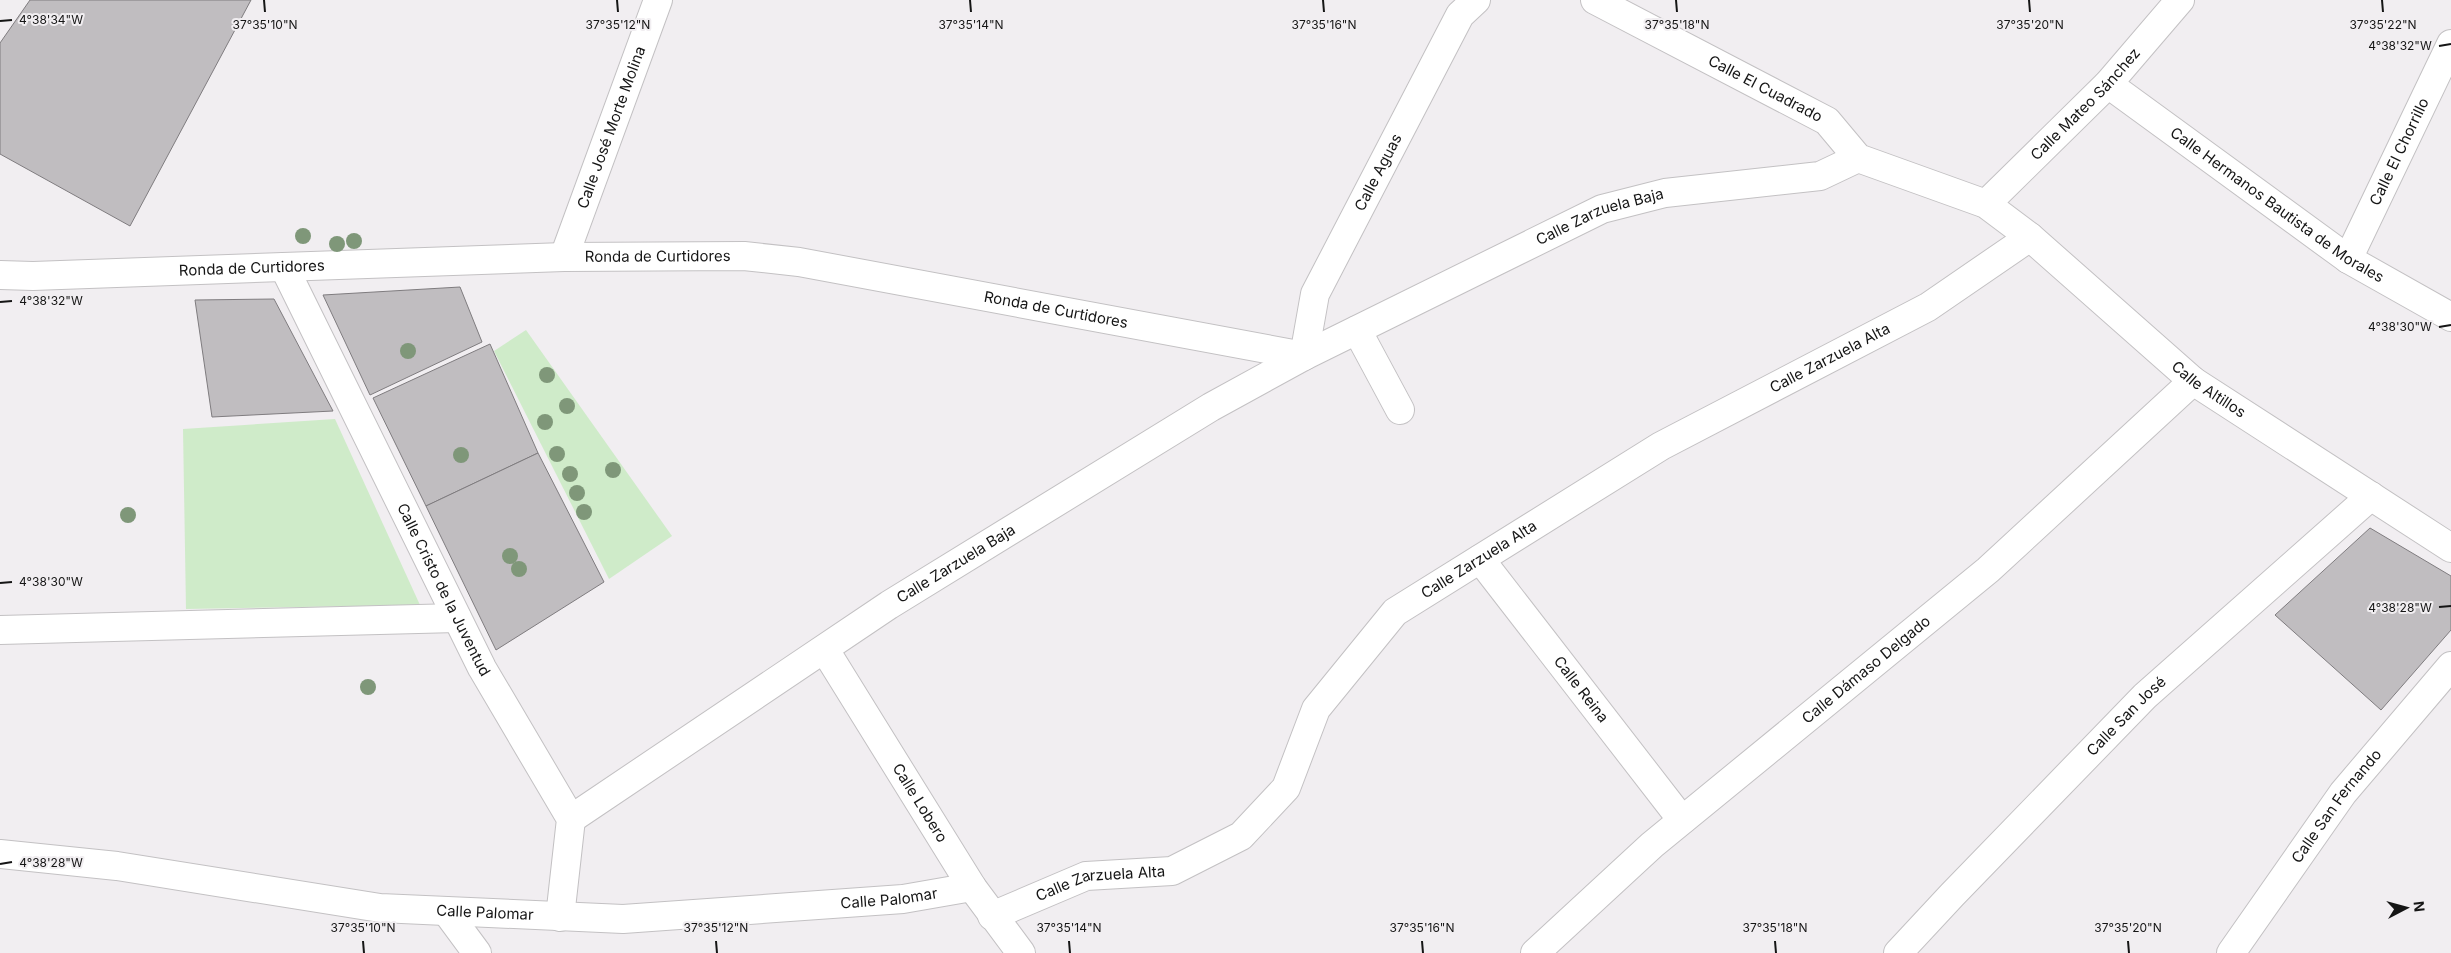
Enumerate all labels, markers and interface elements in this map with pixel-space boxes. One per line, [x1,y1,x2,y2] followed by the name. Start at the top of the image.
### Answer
[19,12,83,27] text: 4°38'34"W
[232,17,298,32] text: 37°35'10"N
[586,17,650,32] text: 37°35'12"N
[938,17,1004,32] text: 37°35'14"N
[1292,17,1356,32] text: 37°35'16"N
[1645,17,1709,32] text: 37°35'18"N
[1996,17,2064,32] text: 37°35'20"N
[2349,17,2417,32] text: 37°35'22"N
[2368,38,2432,53] text: 4°38'32"W
[573,43,649,211] street label: Calle José Morte Molina
[2026,44,2144,164] street label: Calle Mateo Sánchez
[1705,51,1826,126] street label: Calle El Cuadrado
[2365,95,2433,208] street label: Calle El Chorrillo
[2167,123,2388,286] street label: Calle Hermanos Bautista de Morales
[1350,130,1406,214] street label: Calle Aguas
[1533,184,1665,249] street label: Calle Zarzuela Baja
[585,246,731,266] street label: Ronda de Curtidores
[179,256,325,280] street label: Ronda de Curtidores
[983,287,1130,332] street label: Ronda de Curtidores
[19,293,83,308] text: 4°38'32"W
[1766,318,1893,397] street label: Calle Zarzuela Alta
[2368,319,2432,334] text: 4°38'30"W
[2168,356,2250,422] street label: Calle Altillos
[393,500,495,680] street label: Calle Cristo de la Juventud
[1417,516,1540,602] street label: Calle Zarzuela Alta
[893,520,1019,607] street label: Calle Zarzuela Baja
[19,574,83,589] text: 4°38'30"W
[2368,600,2432,615] text: 4°38'28"W
[1798,611,1934,728] street label: Calle Dámaso Delgado
[1550,652,1613,726] street label: Calle Reina
[2082,672,2170,760] street label: Calle San José
[2287,745,2385,866] street label: Calle San Fernando
[889,760,952,846] street label: Calle Lobero
[19,855,83,870] text: 4°38'28"W
[1033,861,1166,905] street label: Calle Zarzuela Alta
[840,883,939,912] street label: Calle Palomar
[2381,883,2431,933] north arrow
[2410,900,2428,913] text: N
[436,901,534,924] street label: Calle Palomar
[330,920,396,935] text: 37°35'10"N
[684,920,748,935] text: 37°35'12"N
[1036,920,1102,935] text: 37°35'14"N
[1390,920,1454,935] text: 37°35'16"N
[1743,920,1807,935] text: 37°35'18"N
[2094,920,2162,935] text: 37°35'20"N

